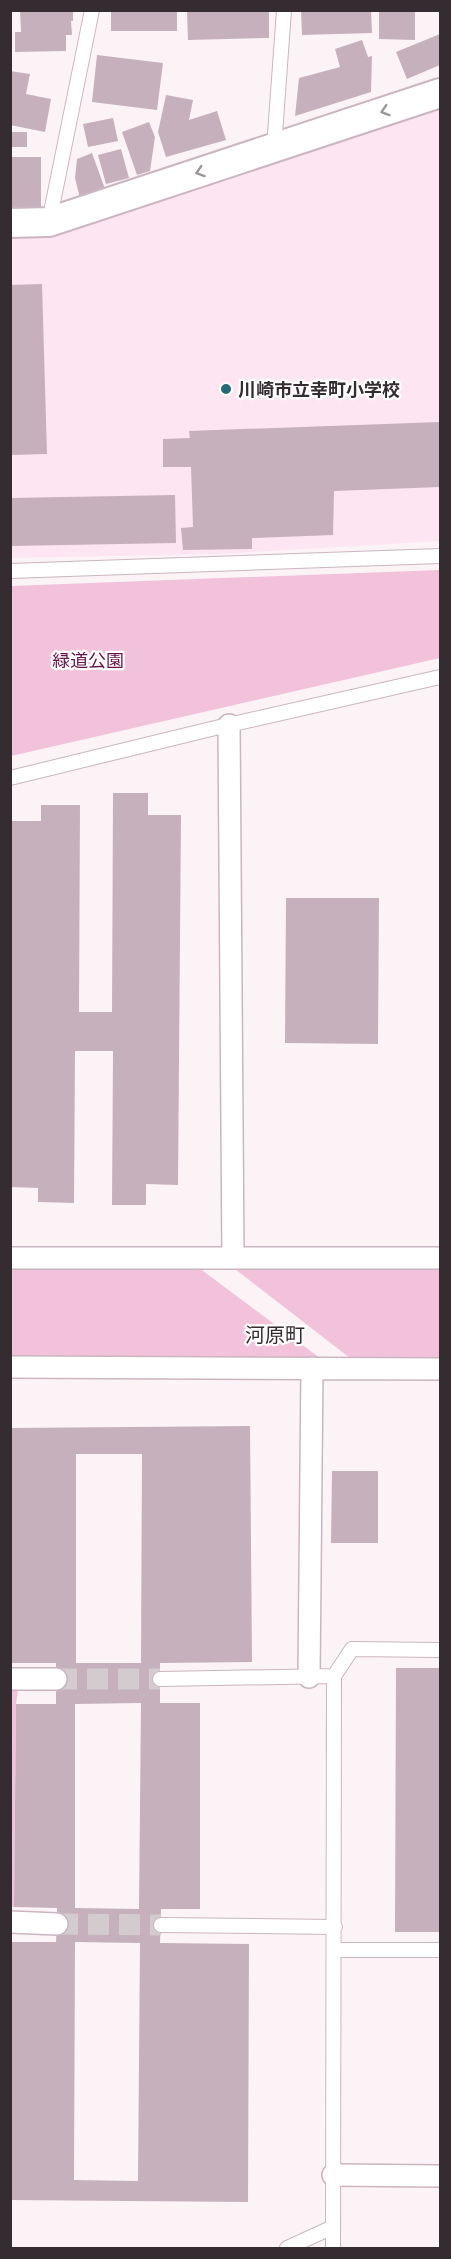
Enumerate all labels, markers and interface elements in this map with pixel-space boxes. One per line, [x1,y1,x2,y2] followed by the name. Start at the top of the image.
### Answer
[380,104,391,117] one-way arrow
[195,165,206,178] one-way arrow
[238,378,400,400] place label: 川崎市立幸町小学校
[219,382,233,396] marker: 川崎市立幸町小学校
[52,649,124,671] park label: 緑道公園
[245,1322,305,1346] district label: 河原町

